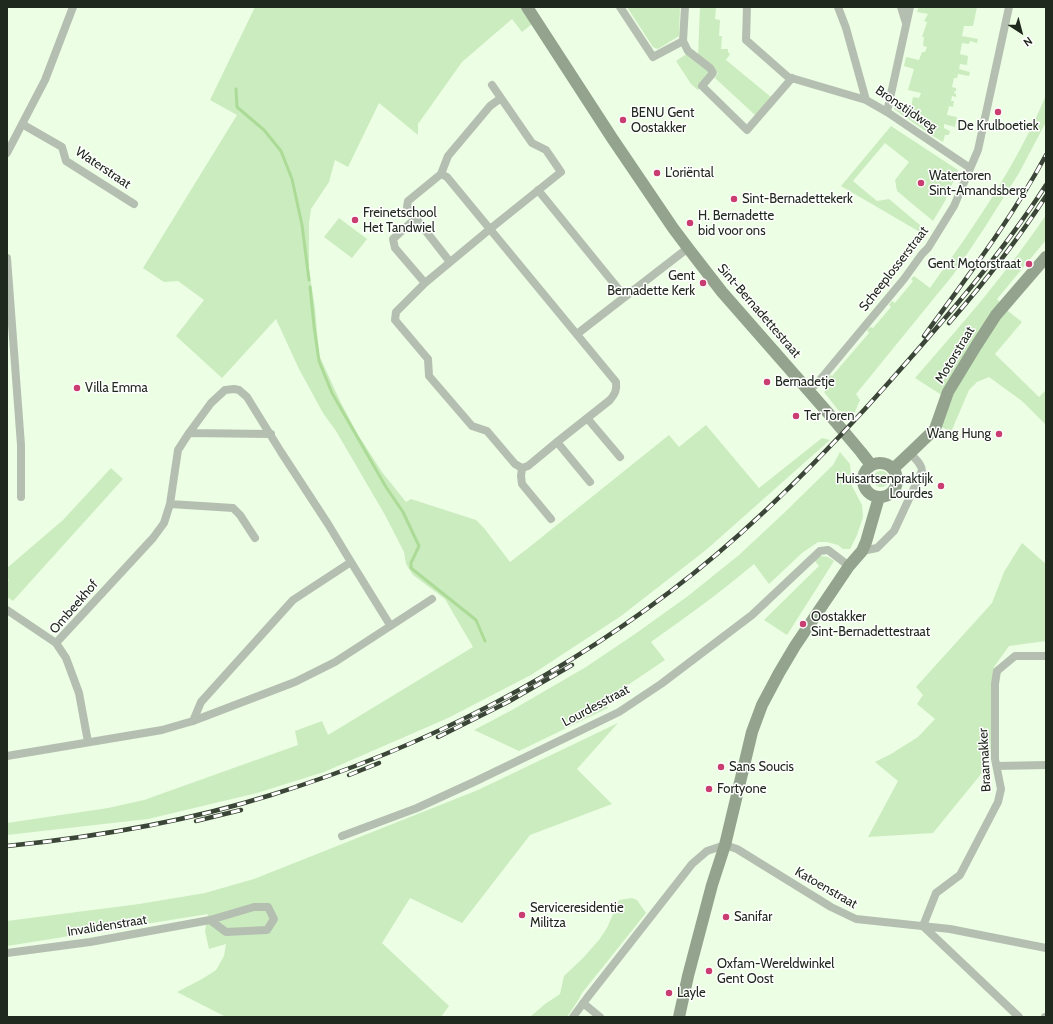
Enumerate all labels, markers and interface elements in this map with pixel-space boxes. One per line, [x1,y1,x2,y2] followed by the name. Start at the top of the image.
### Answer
[1001,12,1041,52] north arrow
[1021,34,1035,50] text: N
[872,83,940,135] street label: Bronstijdweg
[631,105,694,136] place label: BENU Gent Oostakker
[993,107,1003,117] marker: De Krulboetiek
[618,115,628,125] marker: BENU Gent Oostakker
[958,118,1038,134] place label: De Krulboetiek
[72,144,134,192] street label: Waterstraat
[665,165,714,181] place label: L'oriëntal
[652,168,662,178] marker: L'oriëntal
[929,168,1026,199] place label: Watertoren Sint-Amandsberg
[916,178,926,188] marker: Watertoren Sint-Amandsberg
[742,191,853,207] place label: Sint-Bernadettekerk
[729,194,739,204] marker: Sint-Bernadettekerk
[363,205,437,236] place label: Freinetschool Het Tandwiel
[698,208,774,239] place label: H. Bernadette bid voor ons
[350,215,360,225] marker: Freinetschool Het Tandwiel
[685,218,695,228] marker: H. Bernadette bid voor ons
[856,224,932,314] street label: Scheeplosserstraat
[928,256,1021,272] place label: Gent Motorstraat
[1024,259,1034,269] marker: Gent Motorstraat
[714,261,804,361] street label: Sint-Bernadettestraat
[607,268,695,299] place label: Gent Bernadette Kerk
[698,278,708,288] marker: Gent Bernadette Kerk
[932,324,978,386] street label: Motorstraat
[775,374,835,390] place label: Bernadetje
[762,377,772,387] marker: Bernadetje
[85,380,148,396] place label: Villa Emma
[72,383,82,393] marker: Villa Emma
[804,408,855,424] place label: Ter Toren
[791,411,801,421] marker: Ter Toren
[927,426,991,442] place label: Wang Hung
[994,429,1004,439] marker: Wang Hung
[836,471,933,502] place label: Huisartsenpraktijk Lourdes
[936,481,946,491] marker: Huisartsenpraktijk Lourdes
[46,577,102,637] street label: Ombeekhof
[811,609,930,640] place label: Oostakker Sint-Bernadettestraat
[798,619,808,629] marker: Oostakker Sint-Bernadettestraat
[560,682,632,730] street label: Lourdesstraat
[976,728,994,792] street label: Braamakker
[729,759,794,775] place label: Sans Soucis
[716,762,726,772] marker: Sans Soucis
[717,781,766,797] place label: Fortyone
[704,784,714,794] marker: Fortyone
[792,864,860,912] street label: Katoenstraat
[530,900,624,931] place label: Serviceresidentie Militza
[734,909,772,925] place label: Sanifar
[517,910,527,920] marker: Serviceresidentie Militza
[66,912,148,940] street label: Invalidenstraat
[721,912,731,922] marker: Sanifar
[717,956,834,987] place label: Oxfam-Wereldwinkel Gent Oost
[704,966,714,976] marker: Oxfam-Wereldwinkel Gent Oost
[677,985,706,1001] place label: Layle
[664,988,674,998] marker: Layle

